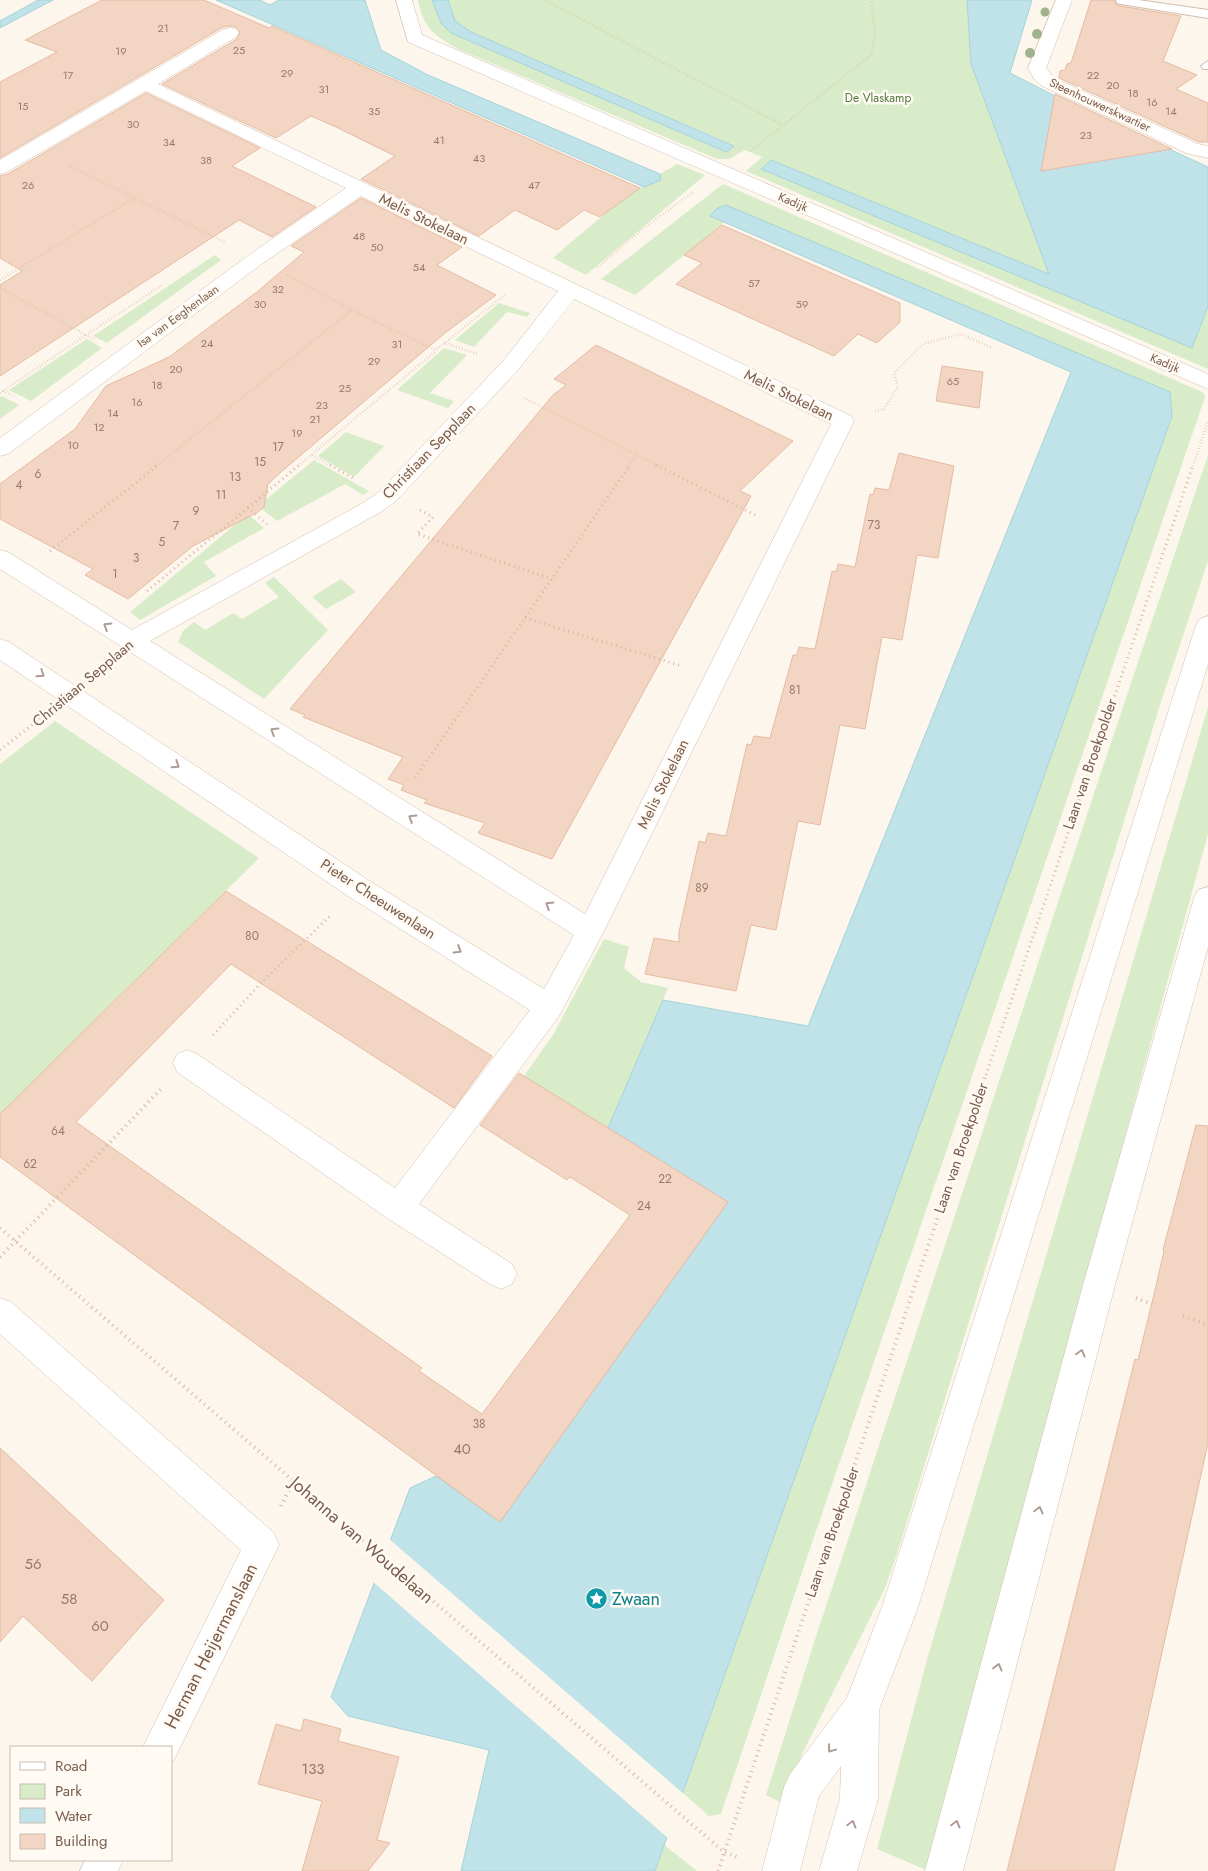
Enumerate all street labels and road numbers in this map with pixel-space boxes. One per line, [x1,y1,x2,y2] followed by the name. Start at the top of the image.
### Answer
[1046,74,1155,137] street label: Steenhouwerskwartier
[375,188,473,250] street label: Melis Stokelaan
[775,188,811,217] street label: Kadijk
[133,280,223,352] street label: Isa van Eeghenlaan
[1147,349,1183,378] street label: Kadijk
[740,364,838,426] street label: Melis Stokelaan
[377,398,481,504] street label: Christiaan Sepplaan
[28,634,138,732] street label: Christiaan Sepplaan
[1057,695,1123,832] street label: Laan van Broekpolder
[632,735,694,833] street label: Melis Stokelaan
[316,853,440,945] street label: Pieter Cheeuwenlaan
[928,1079,994,1216] street label: Laan van Broekpolder
[799,1463,865,1600] street label: Laan van Broekpolder
[283,1469,439,1610] street label: Johanna van Woudelaan
[158,1559,264,1733] street label: Herman Heijermanslaan

